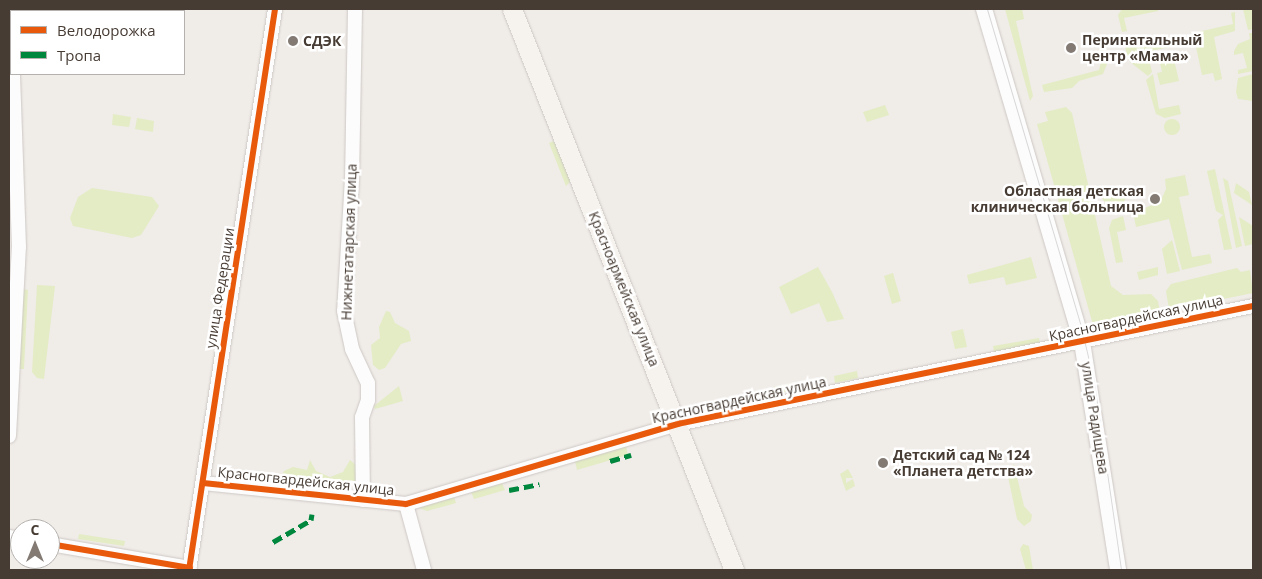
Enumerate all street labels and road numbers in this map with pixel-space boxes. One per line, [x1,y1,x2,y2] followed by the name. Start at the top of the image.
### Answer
[338,163,360,321] street label: Нижнетатарская улица
[585,209,663,369] street label: Красноармейская улица
[202,226,238,350] street label: улица Федерации
[1047,291,1225,345] street label: Красногвардейская улица
[1078,361,1112,475] street label: улица Радищева
[650,373,828,427] street label: Красногвардейская улица
[217,463,395,499] street label: Красногвардейская улица

